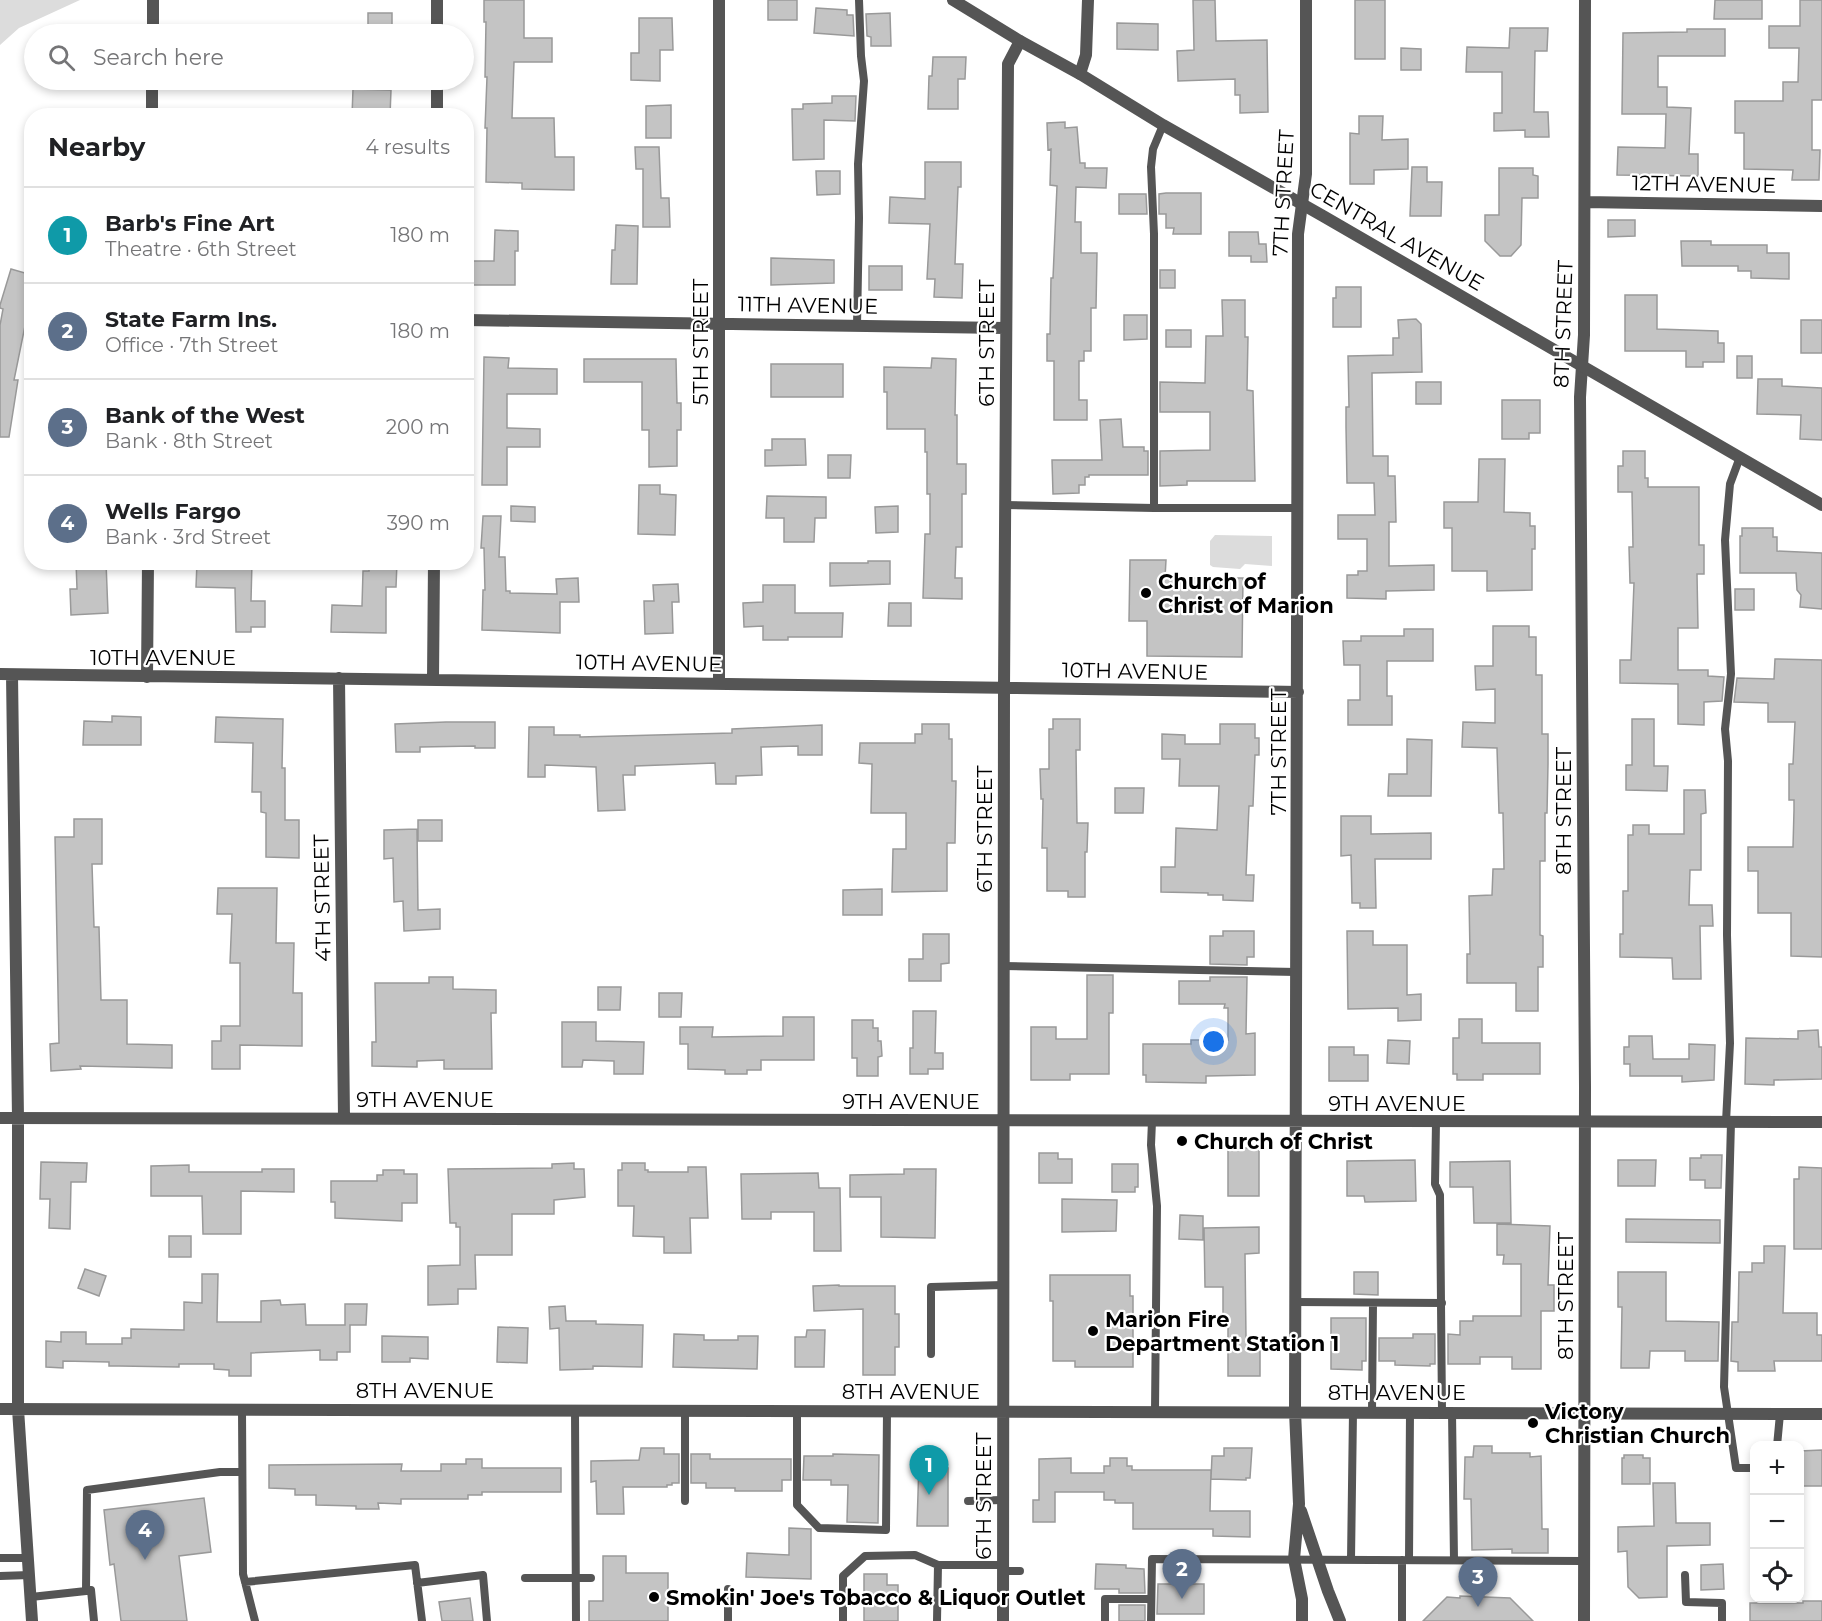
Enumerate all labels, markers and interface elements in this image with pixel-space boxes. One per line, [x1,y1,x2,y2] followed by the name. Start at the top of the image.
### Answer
[24,24,474,90] search box
[45,41,78,74] icon: search
[93,44,224,71] text: Search here
[1267,129,1299,257] street label: 7TH STREET
[48,131,145,163] text: Nearby
[365,135,450,159] text: 4 results
[1632,170,1776,198] street label: 12TH AVENUE
[1306,176,1488,296] street label: CENTRAL AVENUE
[105,210,275,237] text: Barb's Fine Art
[64,223,71,247] text: 1
[390,223,450,247] text: 180 m
[105,237,297,261] text: Theatre · 6th Street
[1548,260,1578,388] street label: 8TH STREET
[688,279,713,405] street label: 5TH STREET
[974,279,999,407] street label: 6TH STREET
[738,291,878,319] street label: 11TH AVENUE
[105,306,277,333] text: State Farm Ins.
[62,319,73,343] text: 2
[390,319,450,343] text: 180 m
[105,333,278,357] text: Office · 7th Street
[105,402,305,429] text: Bank of the West
[62,415,73,439] text: 3
[386,415,450,439] text: 200 m
[105,429,273,453] text: Bank · 8th Street
[105,498,241,525] text: Wells Fargo
[61,511,74,535] text: 4
[387,511,450,535] text: 390 m
[105,525,271,549] text: Bank · 3rd Street
[1158,569,1334,618] place label: Church of Christ of Marion
[1139,586,1153,600] marker: Church of Christ of Marion
[90,645,236,670] street label: 10TH AVENUE
[576,649,722,677] street label: 10TH AVENUE
[1062,657,1208,685] street label: 10TH AVENUE
[1266,688,1291,816] street label: 7TH STREET
[1551,747,1576,875] street label: 8TH STREET
[972,765,997,893] street label: 6TH STREET
[308,834,336,962] street label: 4TH STREET
[1199,1027,1228,1056] your location
[356,1087,494,1112] street label: 9TH AVENUE
[842,1089,980,1114] street label: 9TH AVENUE
[1328,1091,1466,1116] street label: 9TH AVENUE
[1194,1129,1373,1154] place label: Church of Christ
[1175,1134,1189,1148] marker: Church of Christ
[1553,1232,1578,1360] street label: 8TH STREET
[1105,1307,1339,1356] place label: Marion Fire Department Station 1
[1086,1324,1100,1338] marker: Marion Fire Department Station 1
[356,1378,494,1403] street label: 8TH AVENUE
[842,1379,980,1404] street label: 8TH AVENUE
[1328,1380,1466,1405] street label: 8TH AVENUE
[1544,1399,1730,1448] place label: Victory Christian Church
[1526,1416,1540,1430] marker: Victory Christian Church
[971,1432,996,1560] street label: 6TH STREET
[1750,1441,1804,1603] map controls
[1750,1441,1804,1495] button: +
[910,1446,948,1495] pin: 1
[1750,1495,1804,1549] button: −
[126,1510,164,1560] pin: 4
[1750,1549,1804,1603] button: locate
[1162,1550,1202,1599] pin: 2
[1458,1558,1498,1607] pin: 3
[666,1585,1086,1610] place label: Smokin' Joe's Tobacco & Liquor Outlet
[647,1590,661,1604] marker: Smokin' Joe's Tobacco & Liquor Outlet

